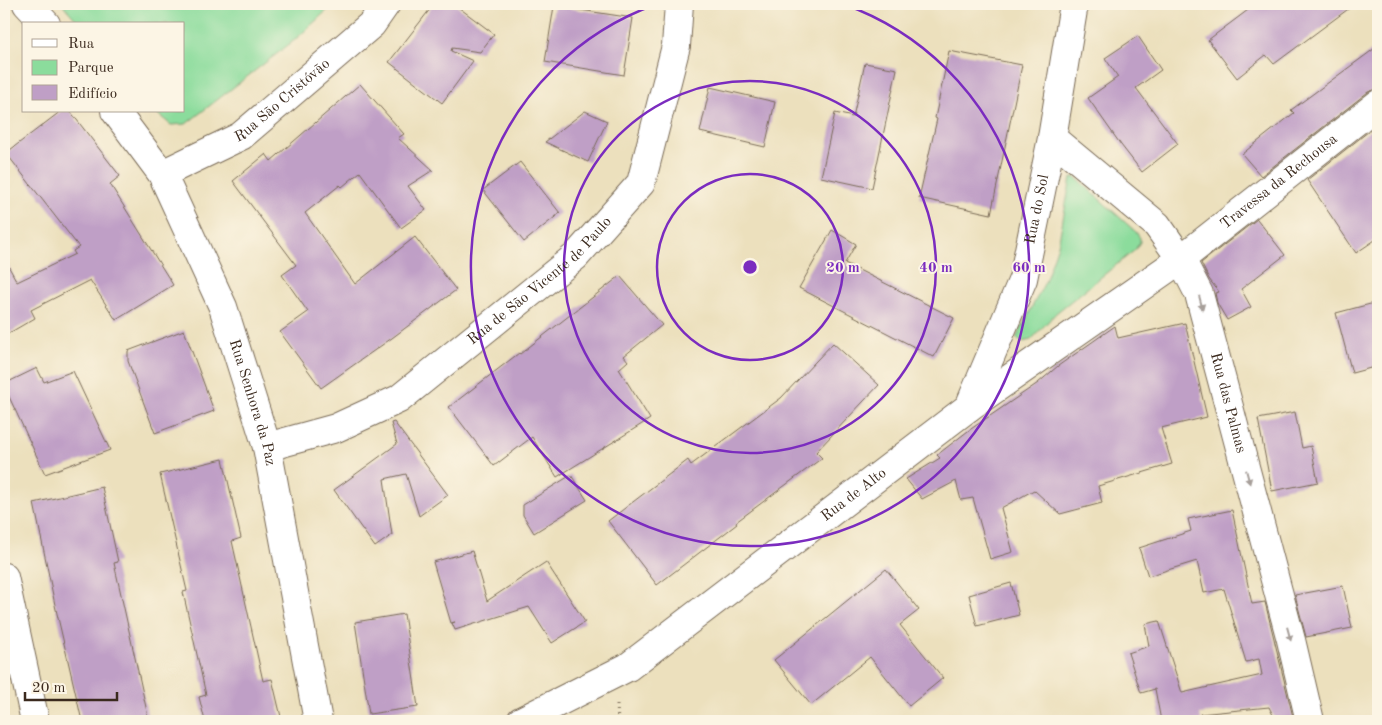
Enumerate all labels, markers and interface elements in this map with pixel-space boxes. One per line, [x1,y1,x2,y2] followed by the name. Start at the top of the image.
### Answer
[22,22,185,112] legend
[68,37,95,52] text: Rua
[232,56,333,145] street label: Rua São Cristóvão
[68,61,114,76] text: Parque
[68,87,117,102] text: Edifício
[1218,131,1341,232] street label: Travessa da Rechousa
[1023,173,1052,246] street label: Rua do Sol
[465,214,615,348] street label: Rua de São Vicente de Paulo
[741,258,759,276] centre of rings
[826,261,860,276] text: 20 m
[919,261,953,276] text: 40 m
[1012,261,1046,276] text: 60 m
[1198,296,1206,311] one-way arrow
[226,338,278,467] street label: Rua Senhora da Paz
[1207,351,1248,455] street label: Rua das Palmas
[819,465,889,524] street label: Rua de Alto
[1244,470,1252,485] one-way arrow
[1285,627,1293,642] one-way arrow
[25,670,118,702] scale bar
[32,681,66,696] text: 20 m

